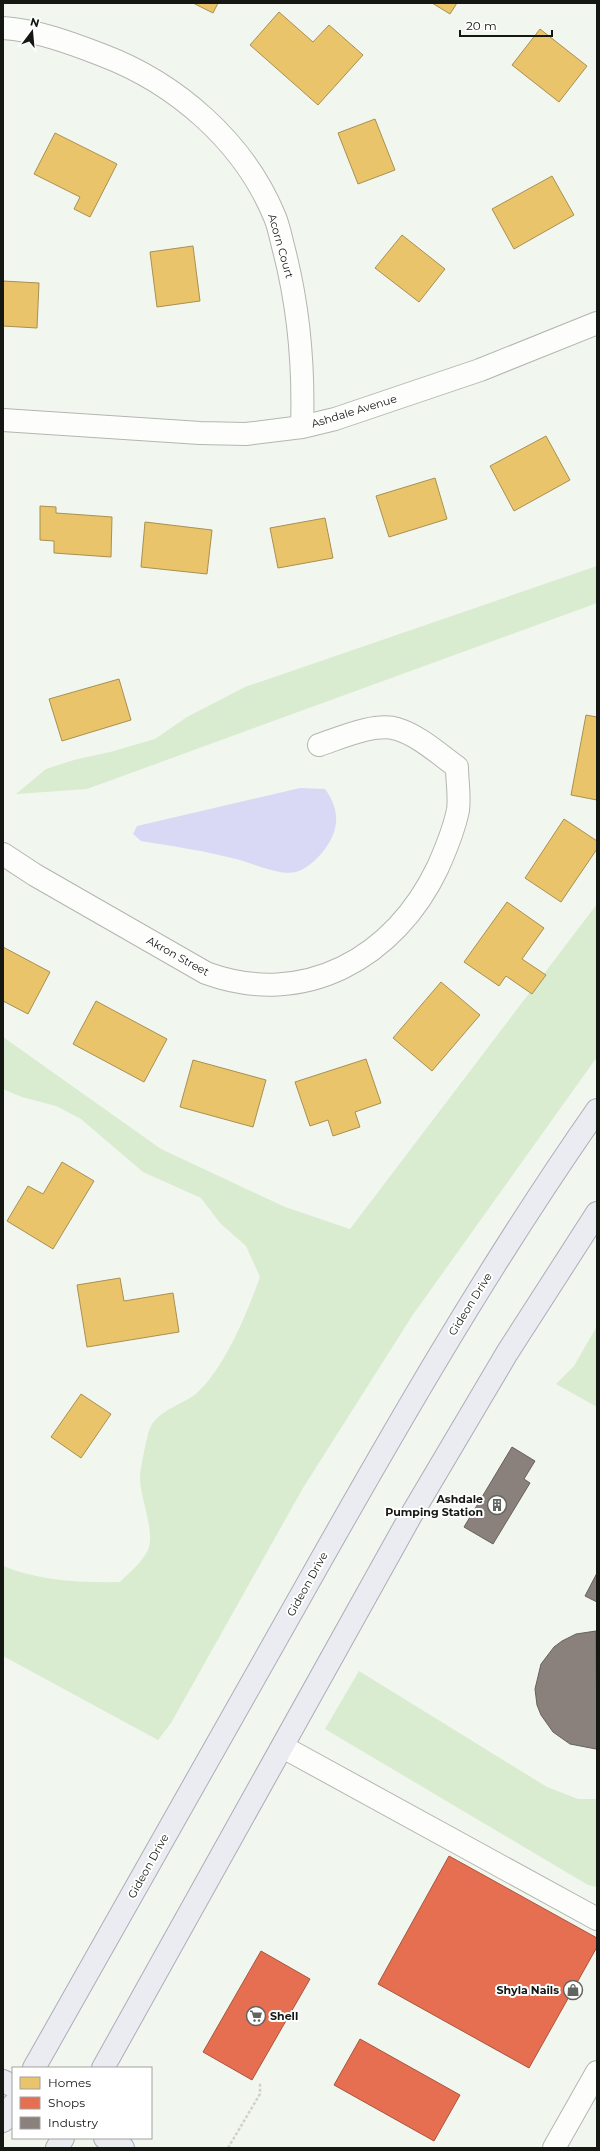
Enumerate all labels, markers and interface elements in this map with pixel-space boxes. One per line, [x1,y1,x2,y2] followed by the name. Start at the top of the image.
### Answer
[12,12,52,52] north arrow
[460,12,552,38] scale bar
[29,14,41,30] text: N
[466,18,497,33] text: 20 m
[265,212,297,280] street label: Acorn Court
[310,391,399,431] street label: Ashdale Avenue
[144,933,212,979] street label: Akron Street
[445,1270,495,1338] street label: Gideon Drive
[385,1492,483,1519] place label: Ashdale Pumping Station
[486,1494,508,1516] building icon: Ashdale Pumping Station
[284,1549,331,1619] street label: Gideon Drive
[125,1831,172,1901] street label: Gideon Drive
[562,1979,584,2001] shop icon: Shyla Nails
[497,1983,559,1997] place label: Shyla Nails
[245,2005,267,2027] supermarket icon: Shell
[270,2009,298,2023] place label: Shell
[12,2067,152,2139] legend
[48,2075,91,2090] text: Homes
[48,2095,85,2110] text: Shops
[48,2115,98,2130] text: Industry

